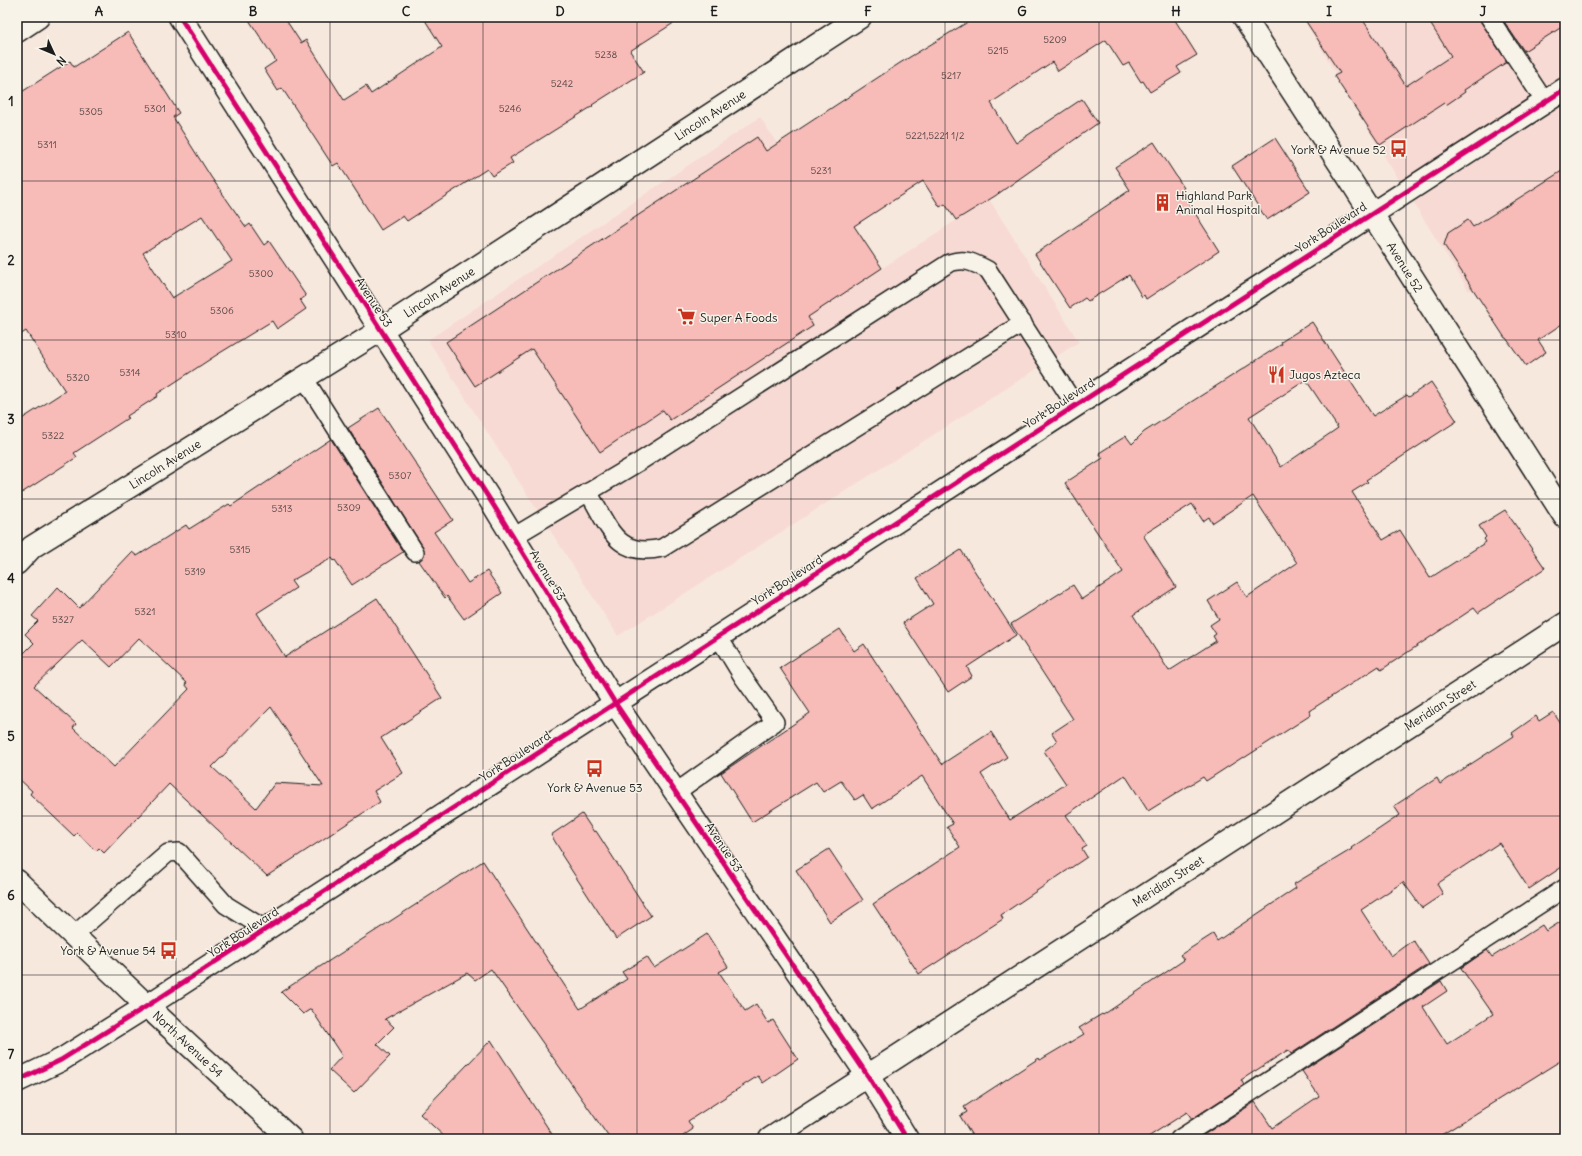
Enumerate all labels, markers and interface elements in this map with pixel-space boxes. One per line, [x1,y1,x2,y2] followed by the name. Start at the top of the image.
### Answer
[95,3,104,20] text: A
[249,3,258,20] text: B
[402,3,411,20] text: C
[555,3,565,20] text: D
[710,3,718,20] text: E
[864,3,872,20] text: F
[1017,3,1027,20] text: G
[1171,3,1181,20] text: H
[1326,3,1332,20] text: I
[1480,3,1487,20] text: J
[1043,33,1067,46] house number: 5209
[34,34,74,74] north arrow
[988,44,1009,57] house number: 5215
[595,48,618,61] house number: 5238
[54,53,69,69] text: N
[941,69,961,82] house number: 5217
[551,77,574,90] house number: 5242
[672,86,748,144] street label: Lincoln Avenue
[8,93,14,110] text: 1
[144,102,166,115] house number: 5301
[499,102,522,115] house number: 5246
[79,105,103,118] house number: 5305
[906,129,965,142] house number: 5221,5221 1/2
[37,138,57,151] house number: 5311
[1389,139,1409,159] bus stop icon: York & Avenue 52
[1291,142,1386,157] place label: York & Avenue 52
[811,164,831,177] house number: 5231
[1176,188,1260,217] place label: Highland Park Animal Hospital
[1153,192,1173,212] building icon: Highland Park Animal Hospital
[1293,198,1369,256] street label: York Boulevard
[1384,239,1427,295] street label: Avenue 52
[7,252,15,269] text: 2
[401,263,477,321] street label: Lincoln Avenue
[249,267,273,280] house number: 5300
[352,274,396,330] street label: Avenue 53
[210,304,234,317] house number: 5306
[677,307,697,327] supermarket icon: Super A Foods
[700,310,778,325] place label: Super A Foods
[165,328,187,341] house number: 5310
[1266,364,1286,384] restaurant icon: Jugos Azteca
[119,366,141,379] house number: 5314
[1289,367,1361,382] place label: Jugos Azteca
[66,371,90,384] house number: 5320
[1021,374,1097,432] street label: York Boulevard
[7,411,15,428] text: 3
[42,429,65,442] house number: 5322
[126,436,204,492] street label: Lincoln Avenue
[389,469,411,482] house number: 5307
[337,501,361,514] house number: 5309
[272,502,293,515] house number: 5313
[229,543,251,556] house number: 5315
[527,547,570,603] street label: Avenue 53
[749,551,825,609] street label: York Boulevard
[184,565,206,578] house number: 5319
[7,570,15,587] text: 4
[135,605,155,618] house number: 5321
[52,613,74,626] house number: 5327
[1401,676,1479,734] street label: Meridian Street
[477,727,553,785] street label: York Boulevard
[7,728,15,745] text: 5
[585,758,605,778] bus stop icon: York & Avenue 53
[547,780,643,795] place label: York & Avenue 53
[702,819,746,875] street label: Avenue 53
[1129,852,1207,910] street label: Meridian Street
[7,887,15,904] text: 6
[205,903,281,961] street label: York Boulevard
[159,940,179,960] bus stop icon: York & Avenue 54
[61,943,156,958] place label: York & Avenue 54
[150,1008,226,1080] street label: North Avenue 54
[8,1046,15,1063] text: 7

